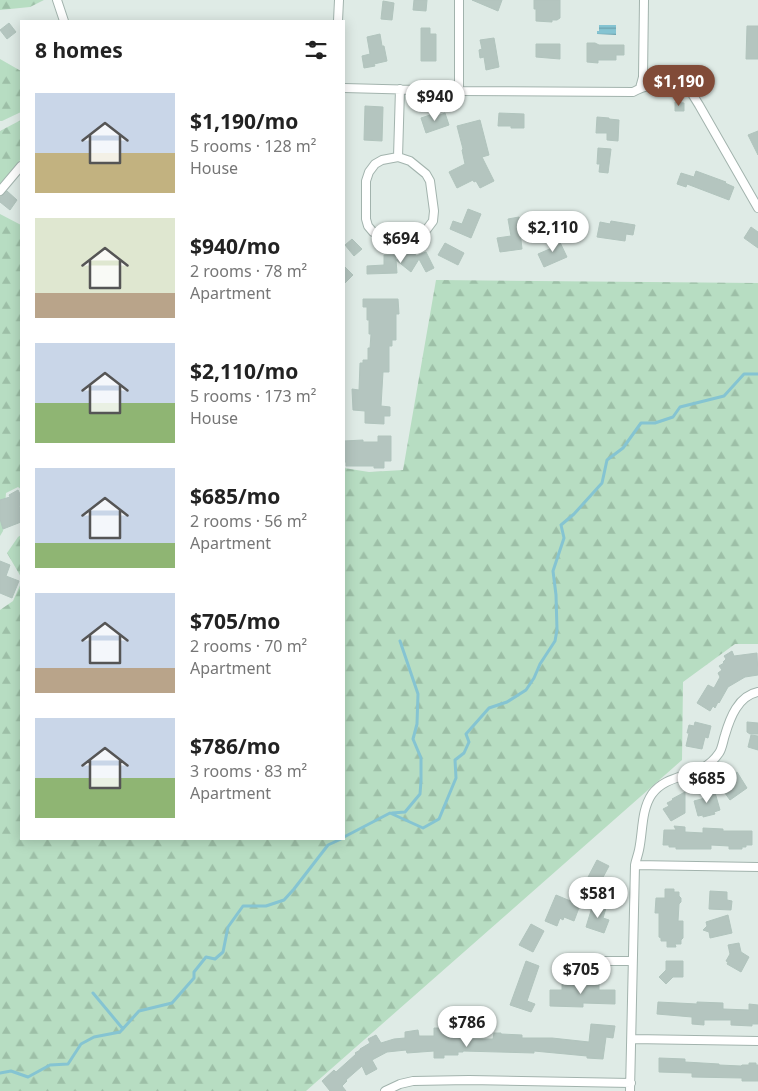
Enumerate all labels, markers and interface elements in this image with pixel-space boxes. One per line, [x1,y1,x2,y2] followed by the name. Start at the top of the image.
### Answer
[35,36,123,64] text: 8 homes
[302,36,330,64] icon: filters
[638,64,720,107] pin: $1,190
[654,70,704,92] text: $1,190
[405,80,465,122] pin: $940
[417,85,453,107] text: $940
[190,107,298,135] text: $1,190/mo
[75,113,135,173] icon: home
[190,135,316,157] text: 5 rooms · 128 m²
[190,157,238,179] text: House
[512,210,594,253] pin: $2,110
[528,216,578,238] text: $2,110
[371,222,431,264] pin: $694
[383,227,419,249] text: $694
[190,232,280,260] text: $940/mo
[75,238,135,298] icon: home
[190,260,307,282] text: 2 rooms · 78 m²
[190,282,271,304] text: Apartment
[190,357,298,385] text: $2,110/mo
[75,363,135,423] icon: home
[190,385,316,407] text: 5 rooms · 173 m²
[190,407,238,429] text: House
[190,482,280,510] text: $685/mo
[75,488,135,548] icon: home
[190,510,307,532] text: 2 rooms · 56 m²
[190,532,271,554] text: Apartment
[190,607,280,635] text: $705/mo
[75,613,135,673] icon: home
[190,635,307,657] text: 2 rooms · 70 m²
[190,657,271,679] text: Apartment
[190,732,280,760] text: $786/mo
[75,738,135,798] icon: home
[190,760,307,782] text: 3 rooms · 83 m²
[677,762,737,804] pin: $685
[689,767,725,789] text: $685
[190,782,271,804] text: Apartment
[568,876,628,919] pin: $581
[580,882,616,904] text: $581
[551,952,611,995] pin: $705
[563,958,599,980] text: $705
[437,1006,497,1048] pin: $786
[449,1011,485,1033] text: $786

